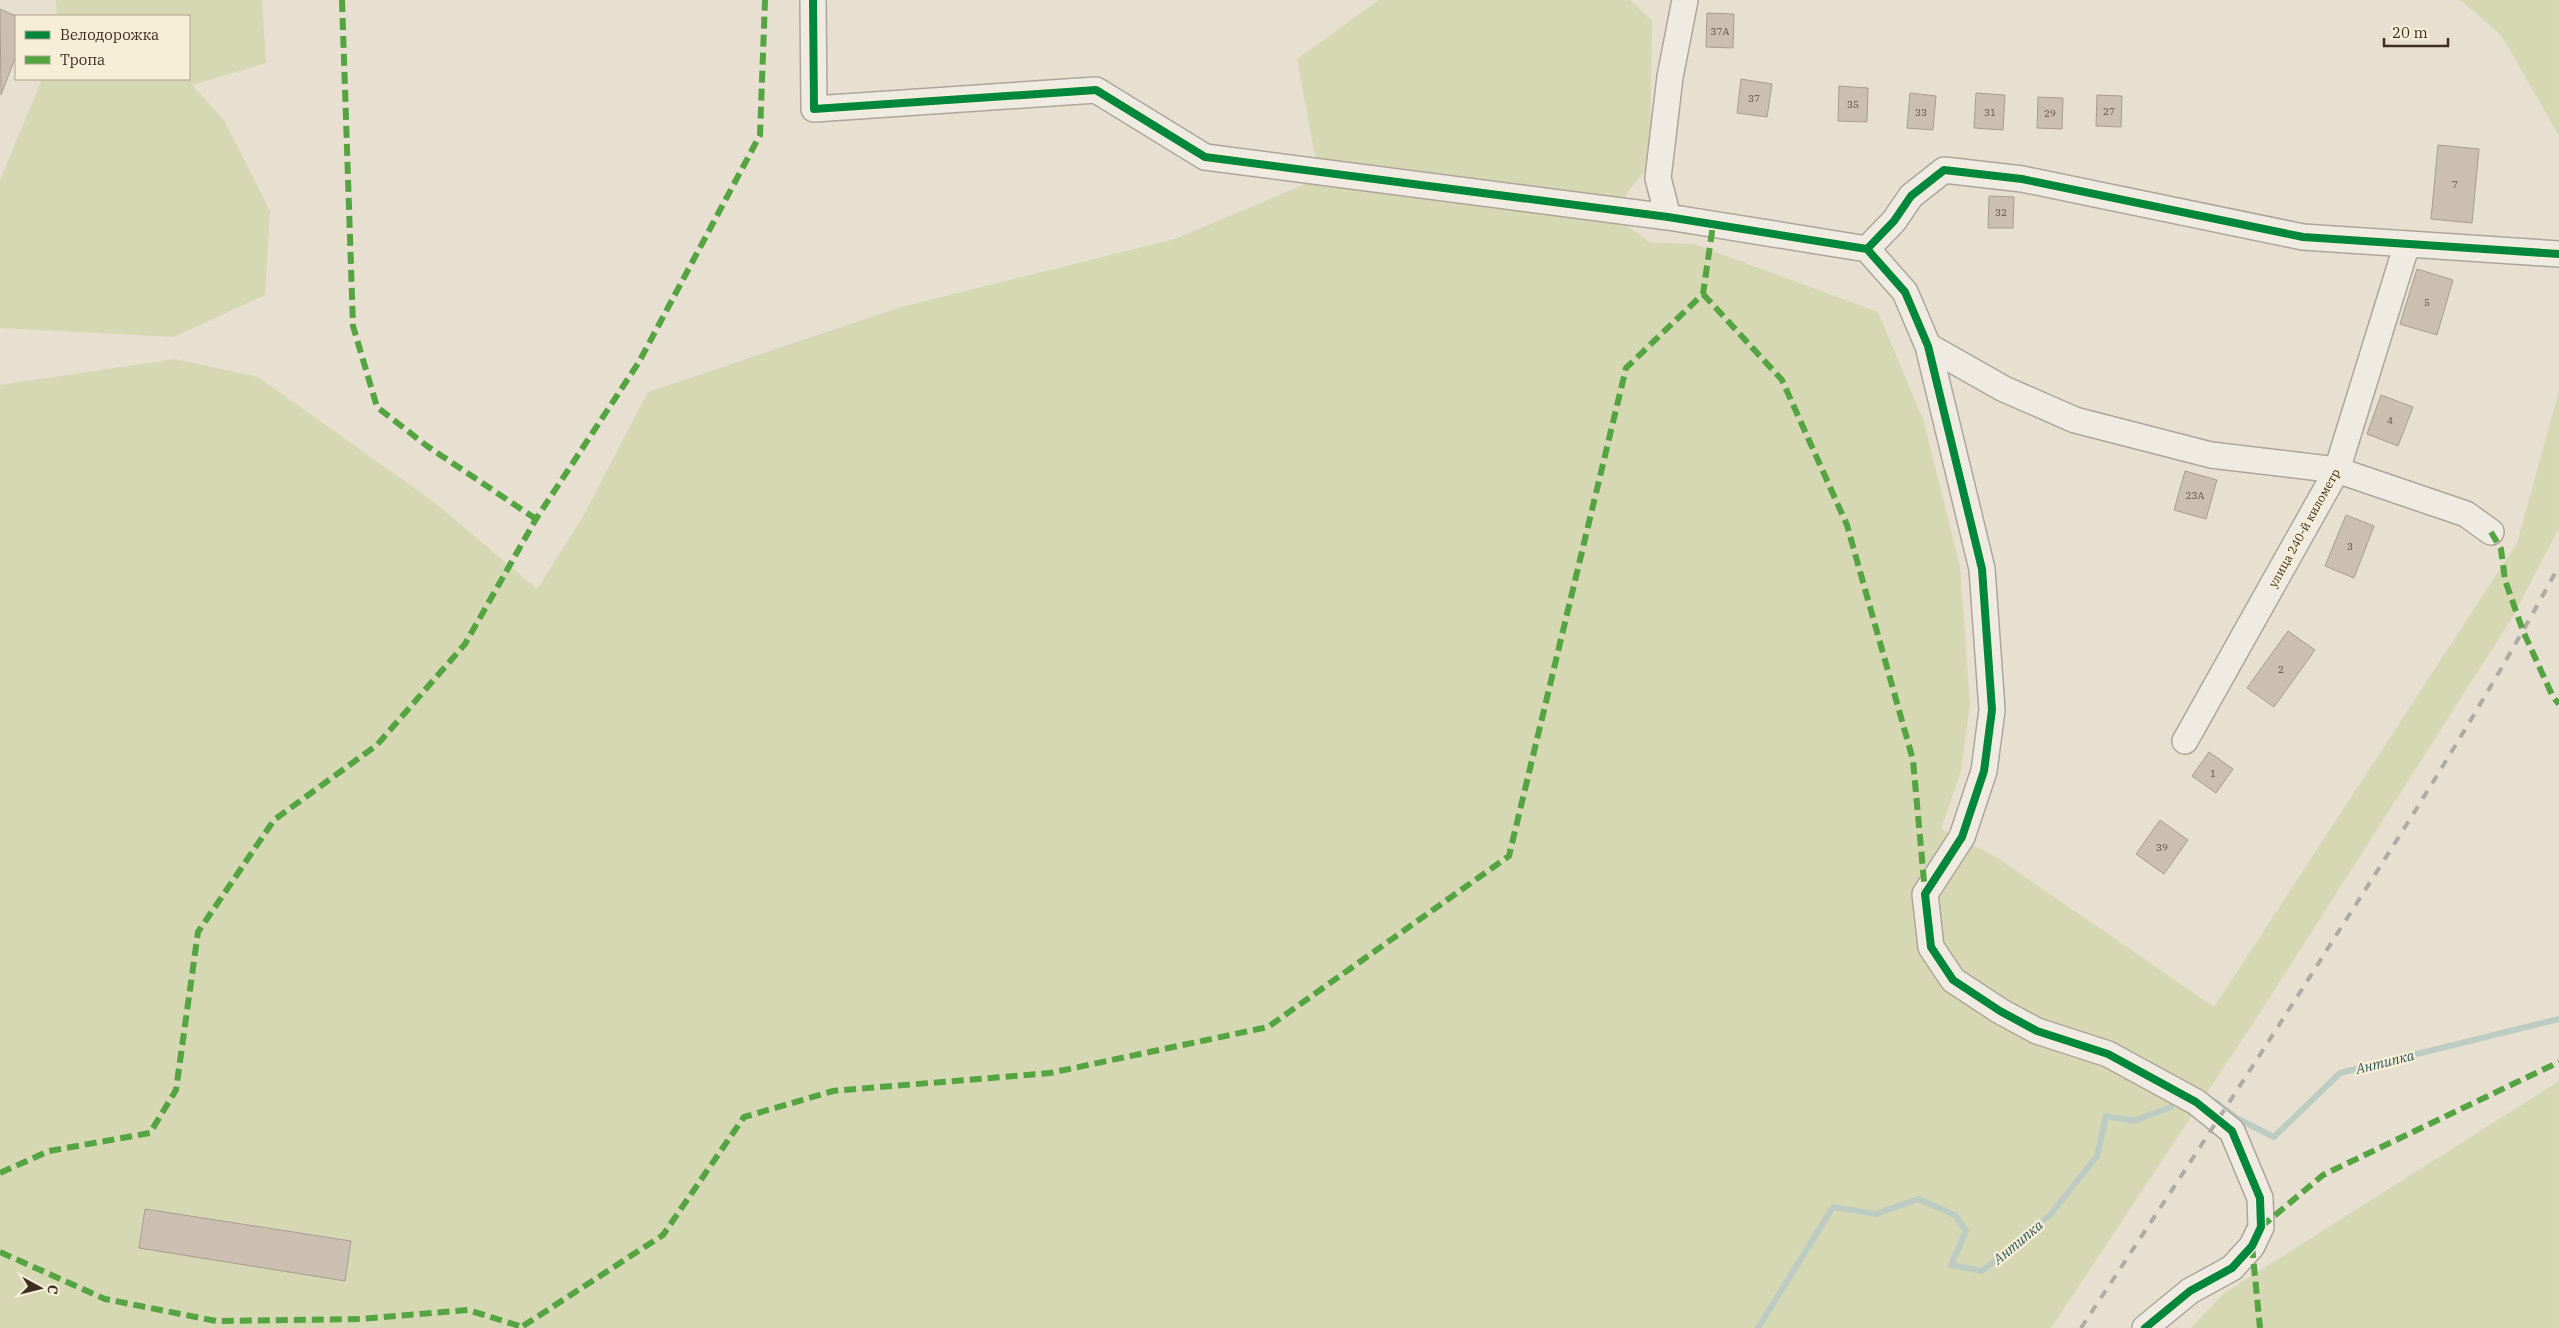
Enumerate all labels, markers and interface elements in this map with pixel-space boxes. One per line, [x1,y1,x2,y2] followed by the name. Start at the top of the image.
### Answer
[15,15,190,80] legend
[2384,15,2448,47] scale bar
[2392,23,2428,42] text: 20 m
[60,25,159,44] text: Велодорожка
[1711,25,1730,38] house number: 37А
[60,50,105,69] text: Тропа
[1748,92,1760,105] house number: 37
[1847,98,1859,111] house number: 35
[2103,105,2115,118] house number: 27
[1915,106,1927,119] house number: 33
[1984,106,1996,119] house number: 31
[2044,107,2056,120] house number: 29
[2452,178,2458,191] house number: 7
[1995,206,2007,219] house number: 32
[2424,296,2430,309] house number: 5
[2387,414,2393,427] house number: 4
[2265,466,2343,590] street label: улица 240-й километр
[2186,489,2205,502] house number: 23А
[2347,540,2353,553] house number: 3
[2278,663,2284,676] house number: 2
[2210,767,2216,780] house number: 1
[2156,841,2168,854] house number: 39
[2353,1046,2417,1078] water label: Антипка
[1989,1216,2047,1269] water label: Антипка
[15,1263,65,1313] north arrow
[43,1284,62,1295] text: С

